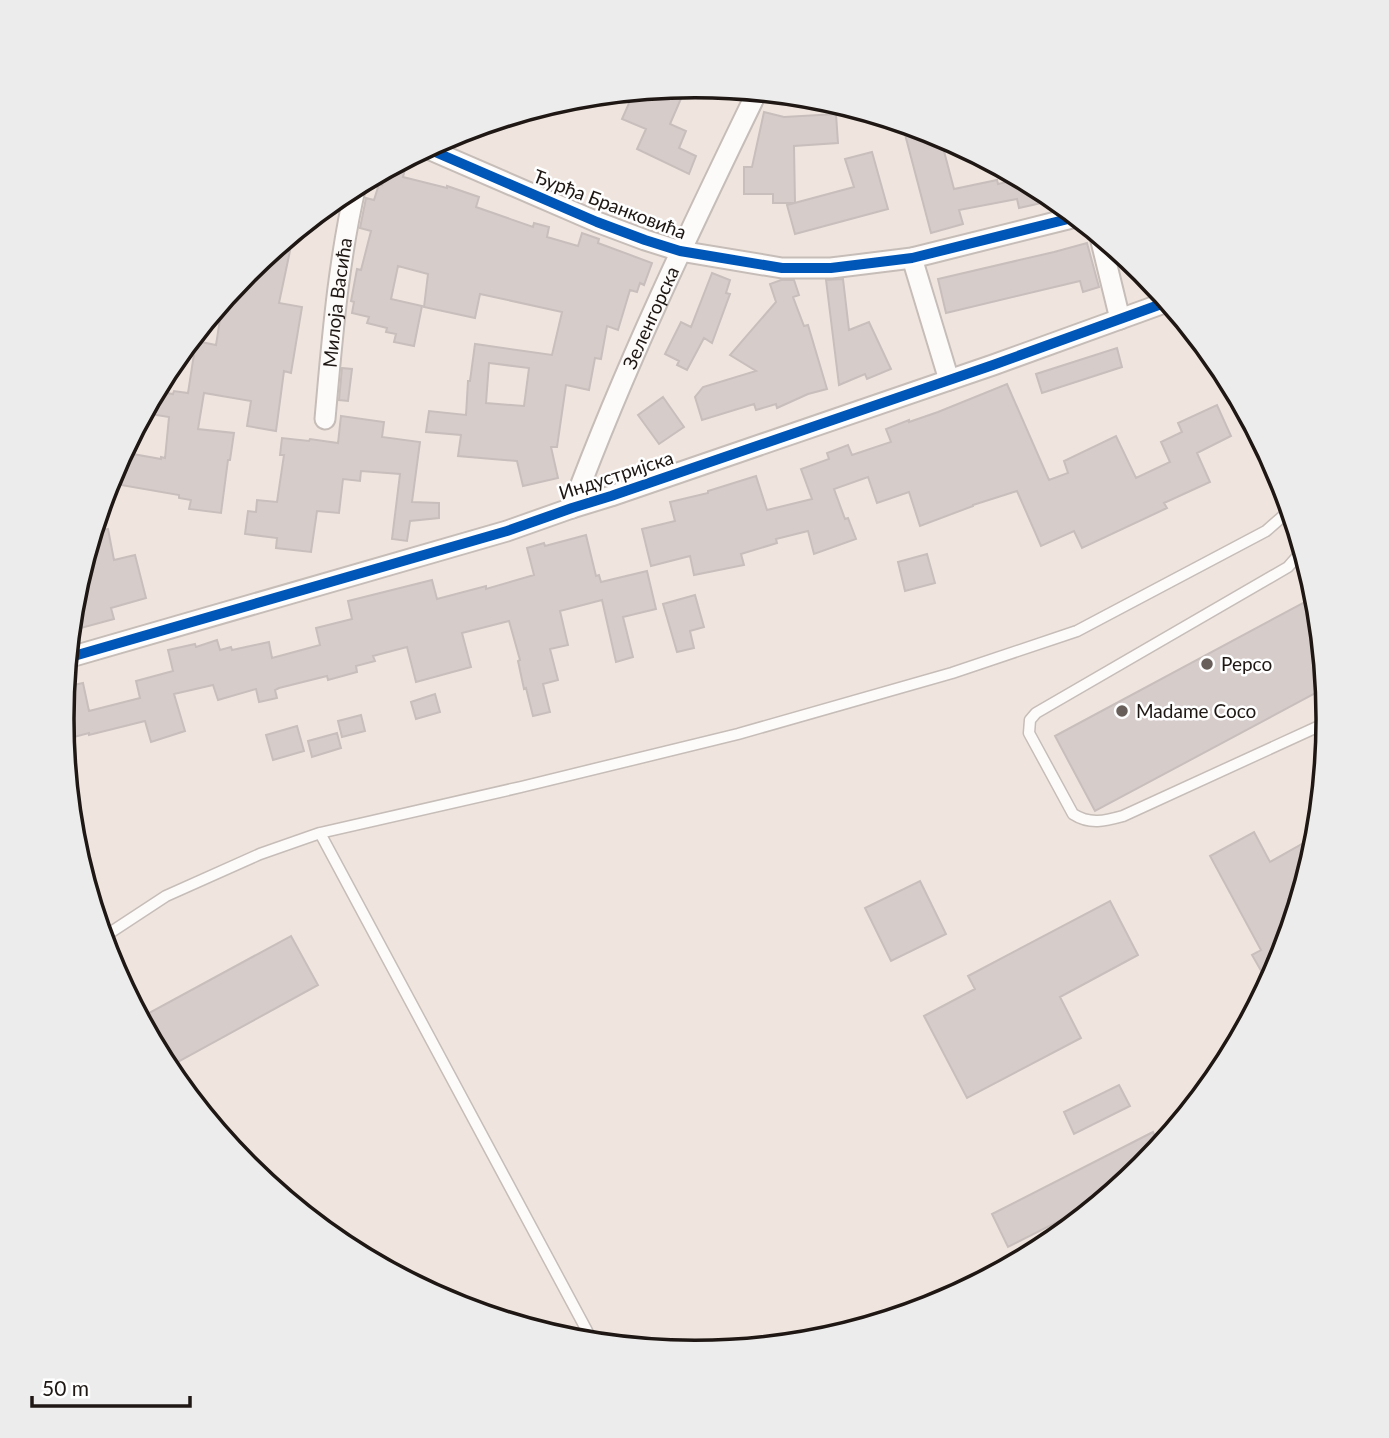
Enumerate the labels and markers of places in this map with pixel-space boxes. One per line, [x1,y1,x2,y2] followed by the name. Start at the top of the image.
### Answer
[1221,652,1272,675] place label: Pepco
[1199,656,1215,672] marker: Pepco
[1136,699,1256,722] place label: Madame Coco
[1114,703,1130,719] marker: Madame Coco

